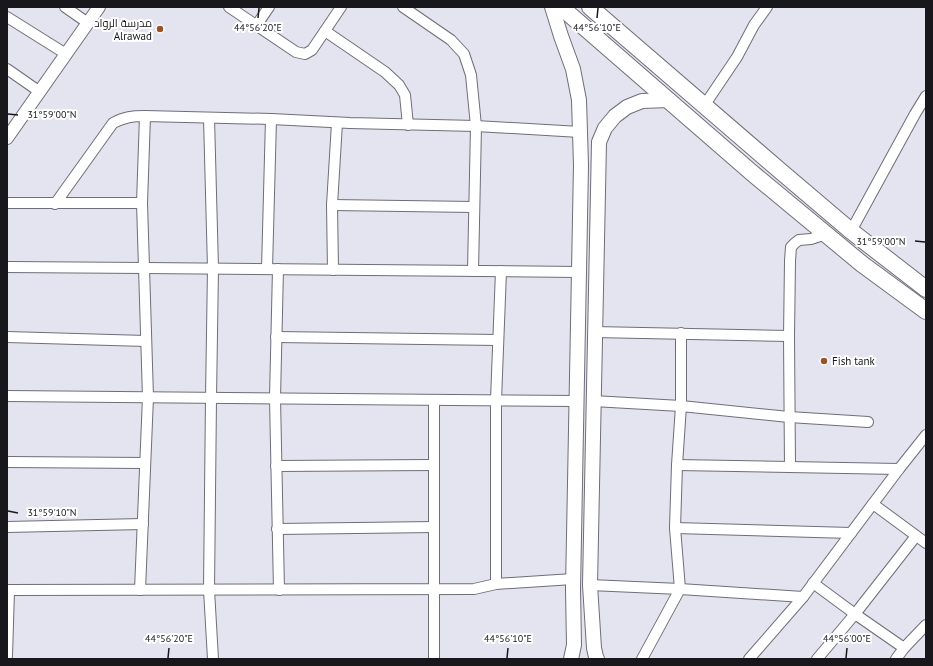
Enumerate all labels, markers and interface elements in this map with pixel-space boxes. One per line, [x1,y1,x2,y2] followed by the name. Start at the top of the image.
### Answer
[94,16,152,43] place label: مدرسة الرواد Alrawad
[234,21,282,34] text: 44°56'20"E
[573,21,621,34] text: 44°56'10"E
[155,24,165,34] marker: مدرسة الرواد Alrawad
[27,108,77,121] text: 31°59'00"N
[856,235,906,248] text: 31°59'00"N
[832,354,875,368] place label: Fish tank
[819,356,829,366] marker: Fish tank
[27,506,77,519] text: 31°59'10"N
[145,632,193,645] text: 44°56'20"E
[484,632,532,645] text: 44°56'10"E
[823,632,871,645] text: 44°56'00"E

